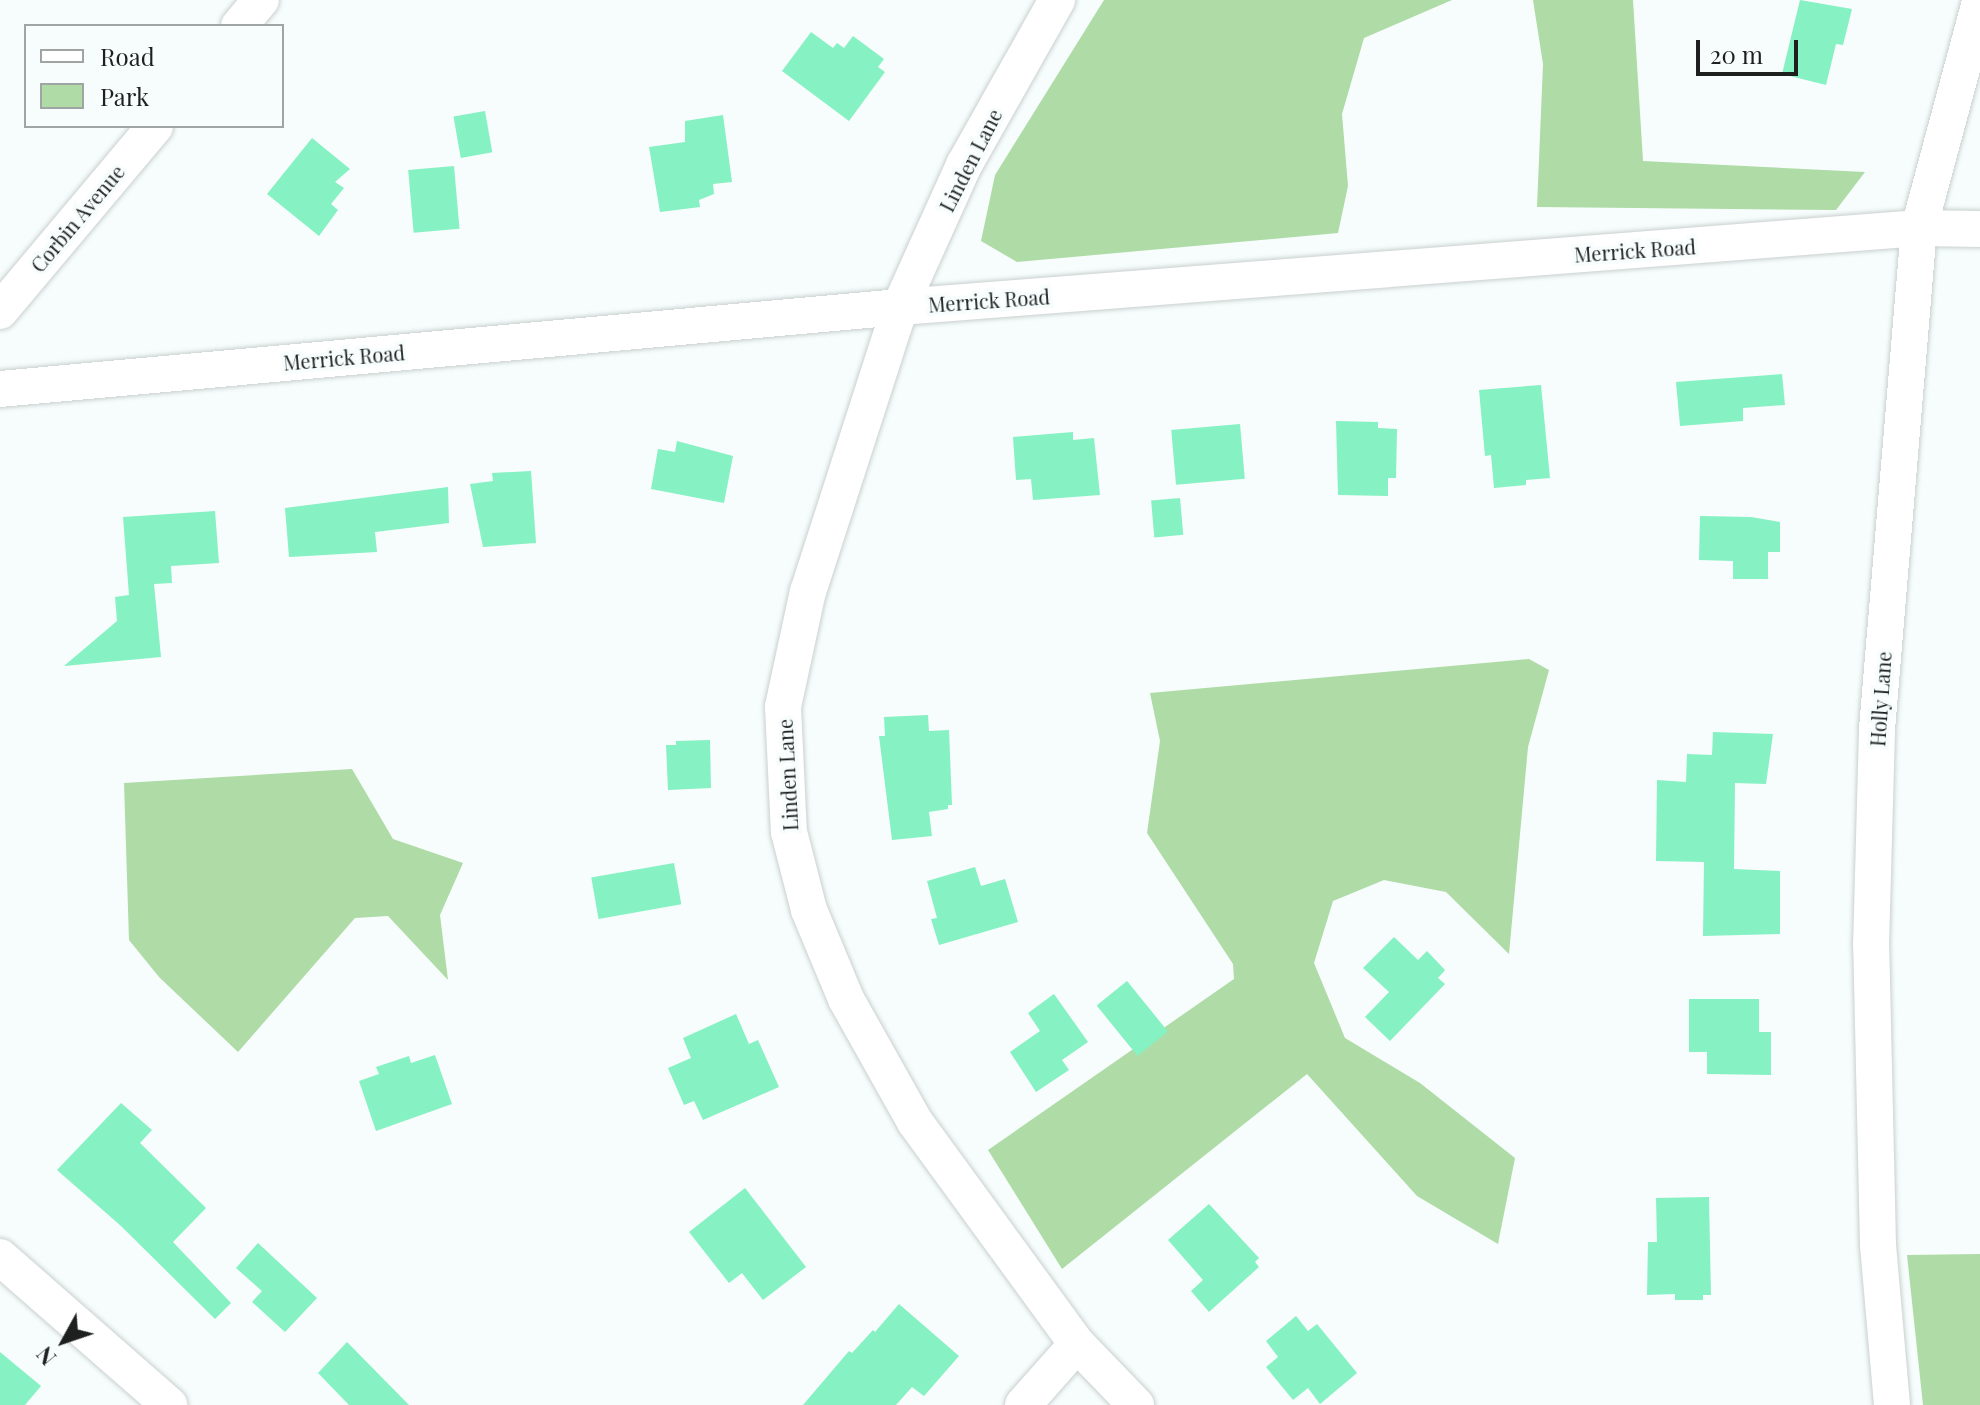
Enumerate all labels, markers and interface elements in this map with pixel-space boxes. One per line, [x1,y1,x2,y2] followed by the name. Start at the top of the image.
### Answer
[24,24,284,128] legend
[1700,24,1802,74] scale bar
[1710,38,1763,70] text: 20 m
[100,40,155,72] text: Road
[100,80,149,112] text: Park
[934,105,1006,215] street label: Linden Lane
[25,159,129,277] street label: Corbin Avenue
[1573,234,1697,266] street label: Merrick Road
[927,284,1051,316] street label: Merrick Road
[282,340,406,374] street label: Merrick Road
[1865,650,1895,748] street label: Holly Lane
[772,718,802,832] street label: Linden Lane
[24,1301,104,1381] north arrow
[29,1341,62,1372] text: N

